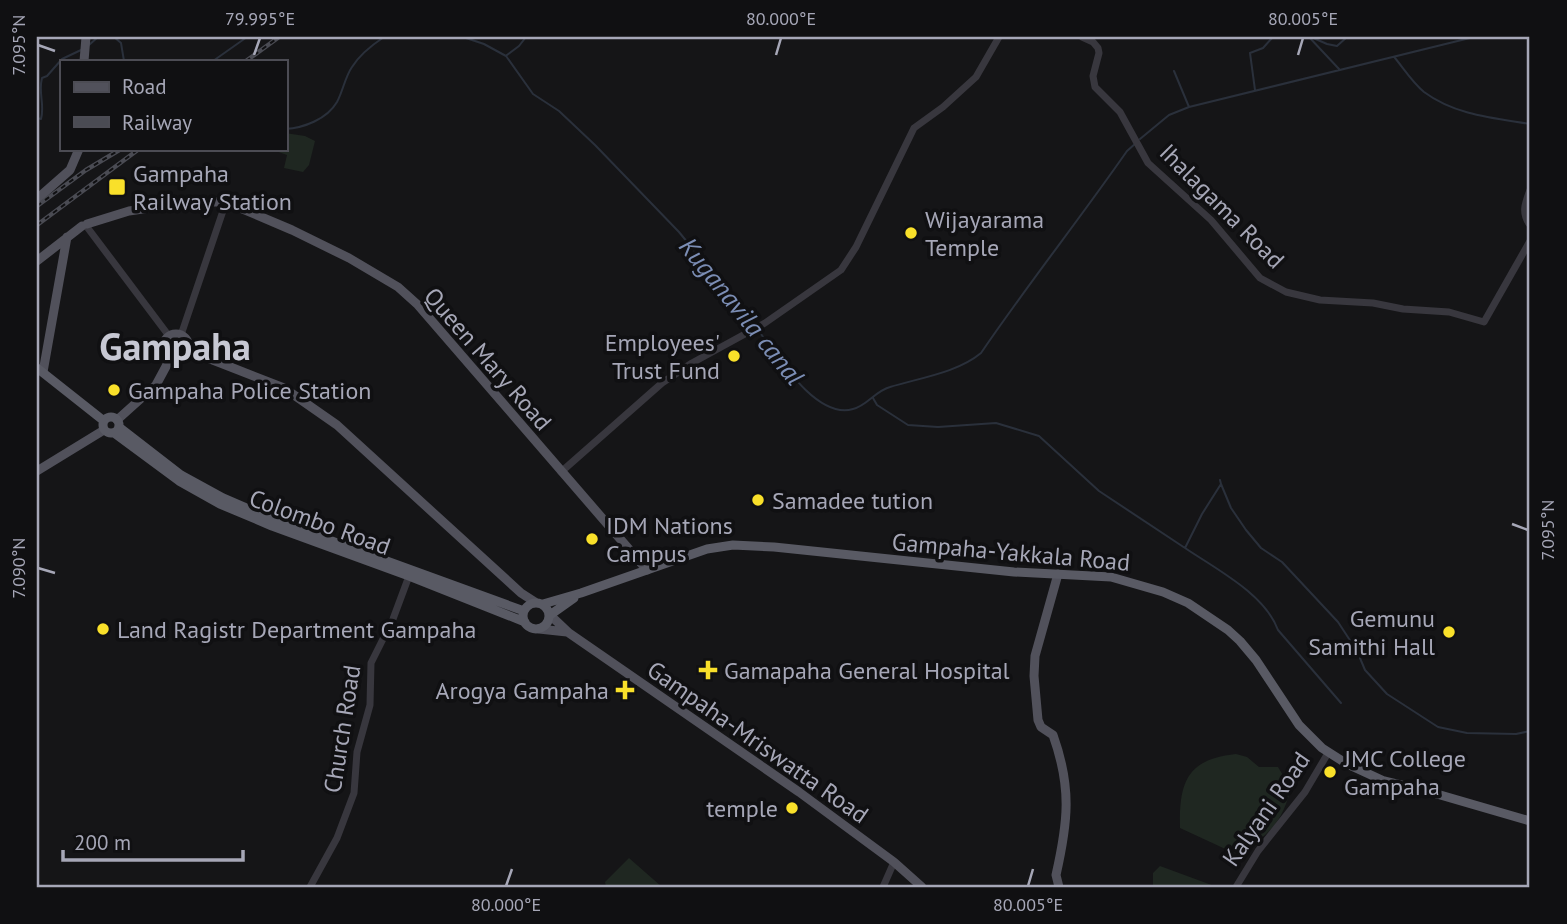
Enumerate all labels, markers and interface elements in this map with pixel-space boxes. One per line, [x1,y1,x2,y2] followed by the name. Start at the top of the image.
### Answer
[225,7,295,30] text: 79.995°E
[746,7,816,30] text: 80.000°E
[1268,7,1338,30] text: 80.005°E
[7,15,30,75] text: 7.095°N
[60,60,287,150] legend
[122,73,166,100] text: Road
[122,109,192,136] text: Railway
[1153,137,1291,275] street label: Ihalagama Road
[133,158,292,217] place label: Gampaha Railway Station
[107,177,127,197] marker: Gampaha Railway Station
[925,204,1044,263] place label: Wijayarama Temple
[903,225,919,241] marker: Wijayarama Temple
[672,230,812,392] water label: Kuganavila canal
[417,281,559,437] street label: Queen Mary Road
[99,321,251,370] district label: Gampaha
[605,327,720,386] place label: Employees' Trust Fund
[726,348,742,364] marker: Employees' Trust Fund
[128,375,371,406] place label: Gampaha Police Station
[106,382,122,398] marker: Gampaha Police Station
[245,482,395,562] street label: Colombo Road
[772,485,933,516] place label: Samadee tution
[750,492,766,508] marker: Samadee tution
[1536,500,1559,560] text: 7.095°N
[606,510,733,569] place label: IDM Nations Campus
[891,526,1131,578] street label: Gampaha-Yakkala Road
[584,531,600,547] marker: IDM Nations Campus
[7,538,30,598] text: 7.090°N
[1308,603,1435,662] place label: Gemunu Samithi Hall
[117,614,477,645] place label: Land Ragistr Department Gampaha
[95,621,111,637] marker: Land Ragistr Department Gampaha
[1441,624,1457,640] marker: Gemunu Samithi Hall
[641,654,875,830] street label: Gampaha-Mriswatta Road
[724,655,1010,686] place label: Gamapaha General Hospital
[698,660,718,680] marker: Gamapaha General Hospital
[317,663,367,795] street label: Church Road
[436,675,609,706] place label: Arogya Gampaha
[615,680,635,700] marker: Arogya Gampaha
[1343,743,1466,802] place label: JMC College Gampaha
[1215,746,1317,872] street label: Kalyani Road
[1322,764,1338,780] marker: JMC College Gampaha
[706,793,778,824] place label: temple
[784,800,800,816] marker: temple
[63,819,243,863] scale bar
[74,829,131,856] text: 200 m
[471,893,541,916] text: 80.000°E
[993,893,1063,916] text: 80.005°E

